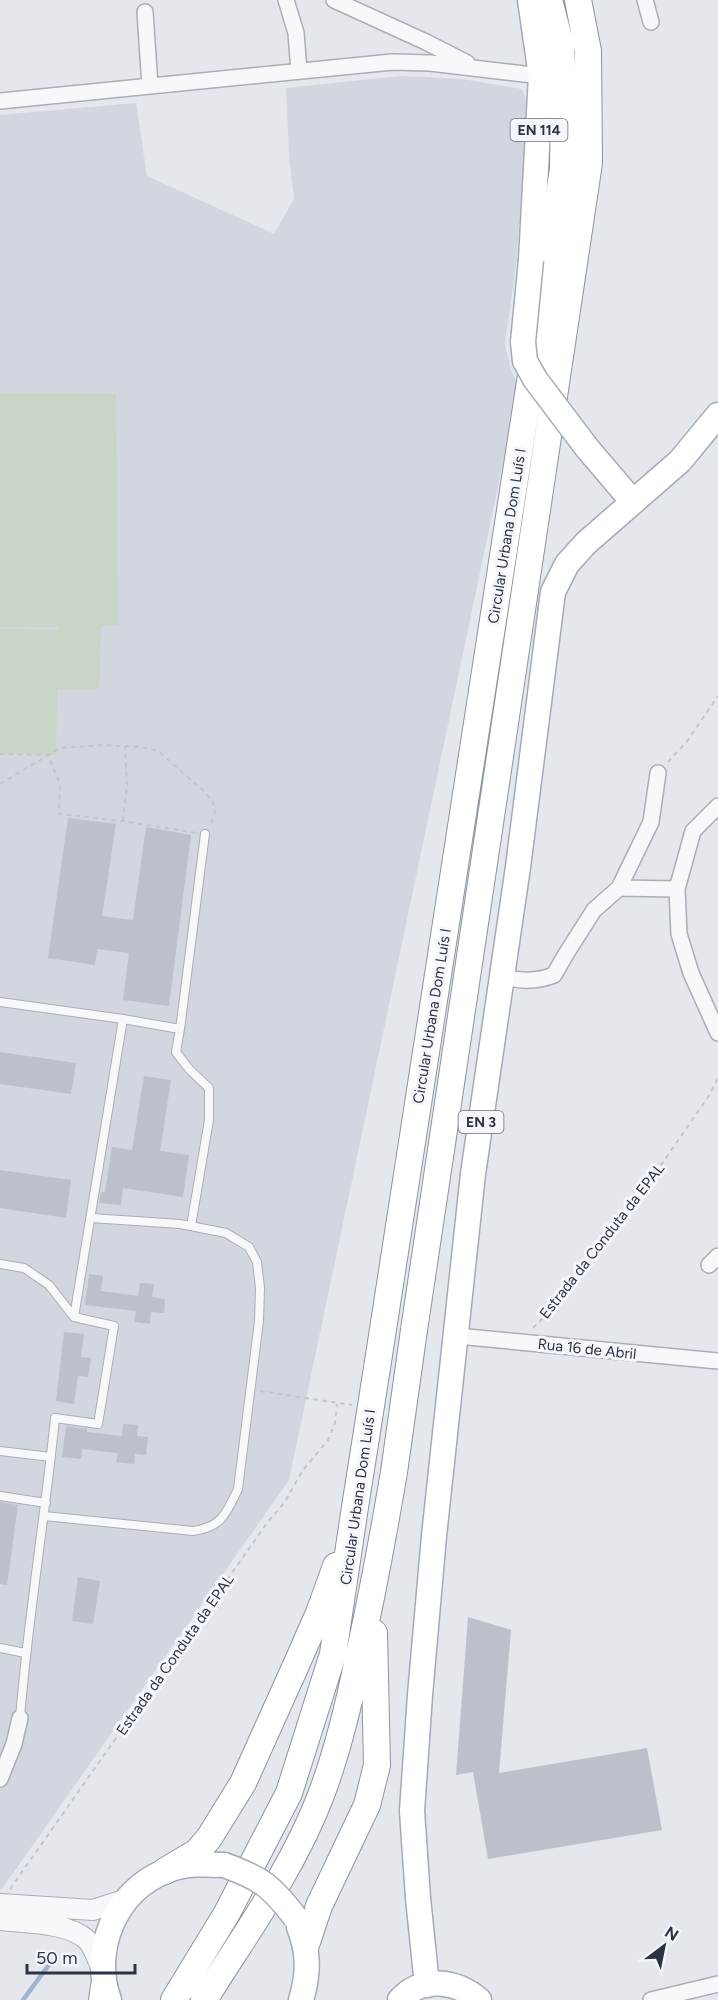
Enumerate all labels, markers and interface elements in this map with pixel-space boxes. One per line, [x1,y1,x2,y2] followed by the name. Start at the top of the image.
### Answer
[510,119,568,141] road number: EN 114
[484,447,530,625] street label: Circular Urbana Dom Luís I
[409,927,455,1105] street label: Circular Urbana Dom Luís I
[458,1111,504,1133] road number: EN 3
[536,1160,668,1322] street label: Estrada da Conduta da EPAL
[537,1335,637,1363] street label: Rua 16 de Abril
[337,1408,379,1586] street label: Circular Urbana Dom Luís I
[112,1571,238,1739] street label: Estrada da Conduta da EPAL
[634,1916,694,1976] north arrow
[661,1922,682,1945] text: N
[27,1937,135,1975] scale bar
[36,1947,78,1969] text: 50 m

